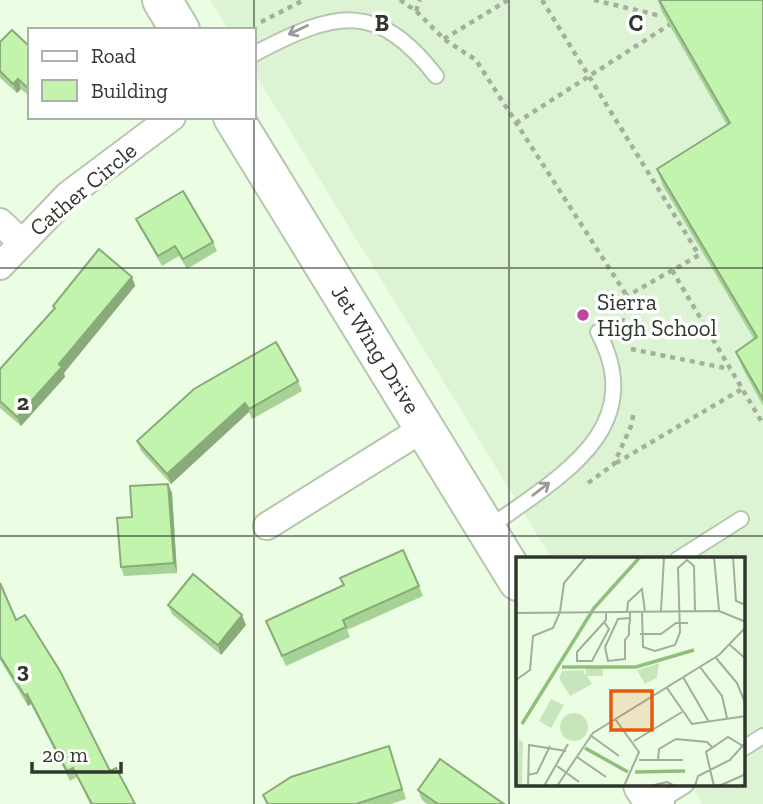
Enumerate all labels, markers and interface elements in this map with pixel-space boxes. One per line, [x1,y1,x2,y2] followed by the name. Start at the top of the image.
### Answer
[375,9,389,37] text: B
[629,9,643,37] text: C
[288,24,309,38] one-way arrow
[28,28,256,119] legend
[91,43,137,68] text: Road
[91,78,168,103] text: Building
[24,136,142,242] street label: Cather Circle
[325,280,427,418] street label: Jet Wing Drive
[597,288,717,342] place label: Sierra High School
[575,307,591,323] marker: Sierra High School
[17,388,29,416] text: 2
[531,481,550,496] one-way arrow
[516,557,746,786] inset map
[17,656,29,684] text: 3
[32,730,121,774] scale bar
[42,742,88,767] text: 20 m

